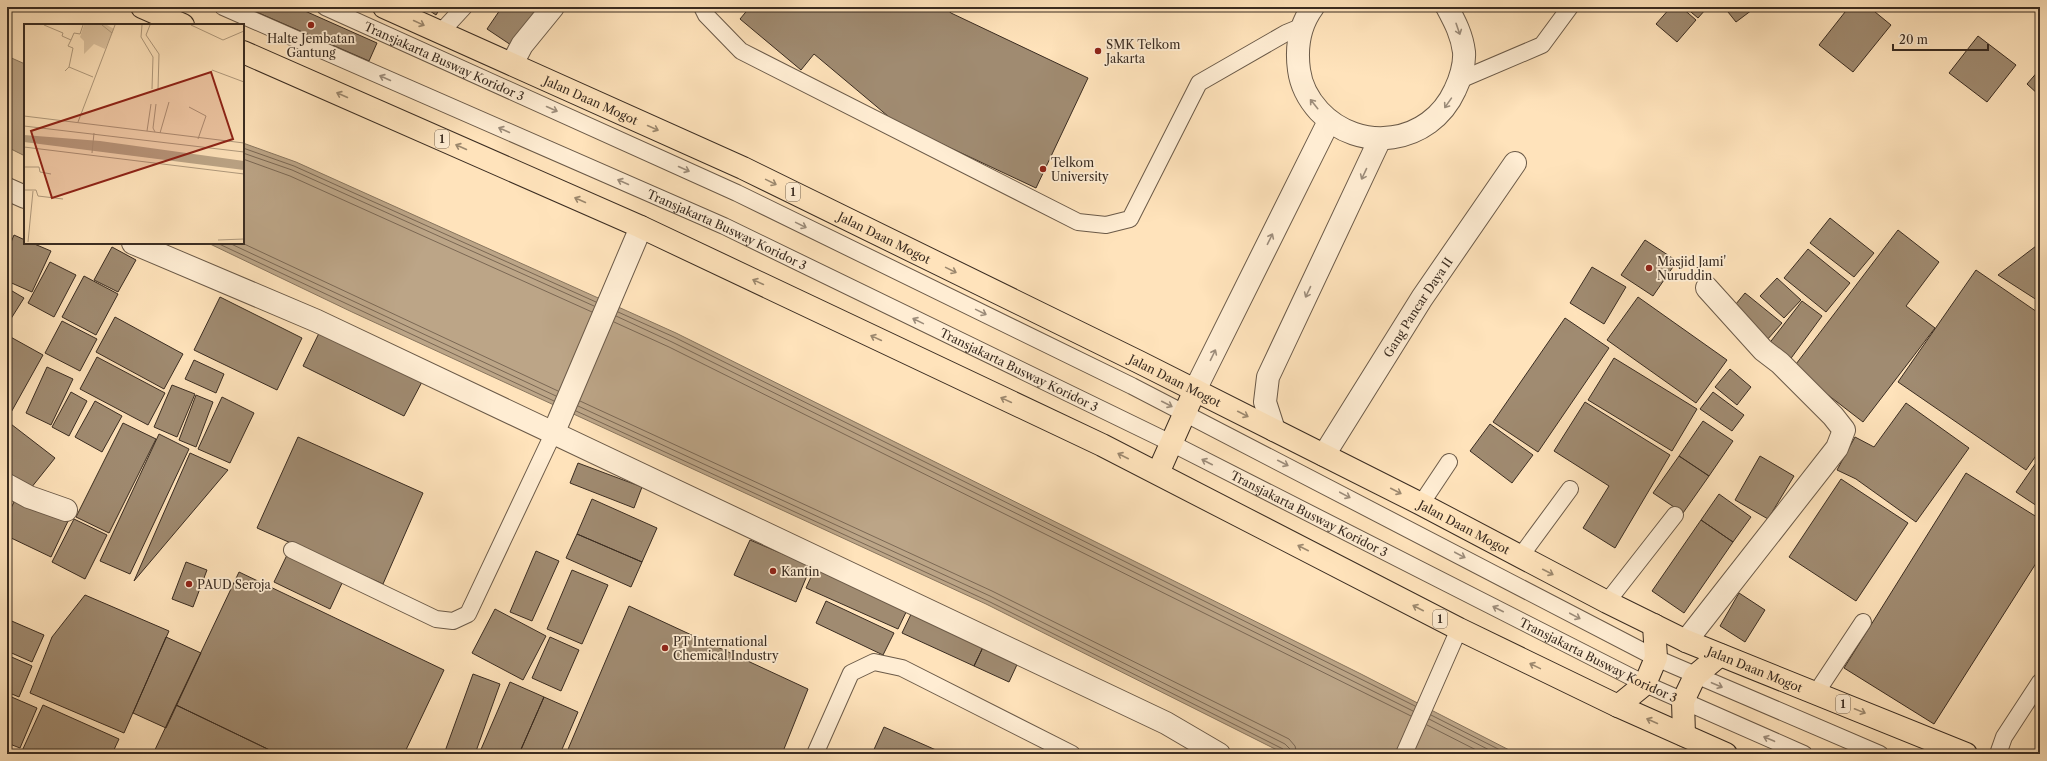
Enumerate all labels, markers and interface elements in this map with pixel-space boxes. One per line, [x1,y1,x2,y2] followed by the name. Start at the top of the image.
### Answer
[362,18,527,104] street label: Transjakarta Busway Koridor 3
[306,20,316,30] marker: Halte Jembatan Gantung
[413,20,425,27] one-way arrow
[1455,23,1462,36] one-way arrow
[24,24,244,244] inset map
[1893,26,1988,52] scale bar
[267,31,355,60] place label: Halte Jembatan Gantung
[1899,32,1928,47] text: 20 m
[1104,37,1180,66] place label: SMK Telkom Jakarta
[1093,46,1103,56] marker: SMK Telkom Jakarta
[540,71,641,128] street label: Jalan Daan Mogot
[379,74,391,81] one-way arrow
[336,91,348,98] one-way arrow
[1444,97,1452,108] one-way arrow
[1309,99,1318,110] one-way arrow
[546,106,558,113] one-way arrow
[647,125,659,132] one-way arrow
[499,126,511,133] one-way arrow
[435,130,449,148] road number: 1
[455,143,467,151] one-way arrow
[1051,155,1109,184] place label: Telkom University
[1038,164,1048,174] marker: Telkom University
[677,166,689,173] one-way arrow
[1360,168,1367,180] one-way arrow
[618,178,630,185] one-way arrow
[765,179,777,186] one-way arrow
[786,183,800,201] road number: 1
[645,186,809,273] street label: Transjakarta Busway Koridor 3
[574,196,586,203] one-way arrow
[834,207,934,267] street label: Jalan Daan Mogot
[795,221,807,229] one-way arrow
[1267,233,1274,245] one-way arrow
[1380,254,1455,360] street label: Gang Pancar Daya II
[1657,254,1726,283] place label: Masjid Jami' Nuruddin
[1644,263,1654,273] marker: Masjid Jami' Nuruddin
[945,267,957,274] one-way arrow
[752,278,764,285] one-way arrow
[1304,285,1311,297] one-way arrow
[974,309,986,316] one-way arrow
[912,317,924,324] one-way arrow
[938,325,1101,414] street label: Transjakarta Busway Koridor 3
[870,334,882,341] one-way arrow
[1209,349,1217,361] one-way arrow
[1125,350,1225,410] street label: Jalan Daan Mogot
[1000,396,1012,403] one-way arrow
[1161,401,1173,408] one-way arrow
[1236,411,1248,418] one-way arrow
[1117,452,1129,459] one-way arrow
[1201,458,1213,465] one-way arrow
[1276,460,1288,467] one-way arrow
[1228,467,1391,560] street label: Transjakarta Busway Koridor 3
[1390,488,1402,495] one-way arrow
[1338,492,1350,499] one-way arrow
[1414,496,1513,557] street label: Jalan Daan Mogot
[1297,544,1309,551] one-way arrow
[1454,552,1466,560] one-way arrow
[781,564,820,579] place label: Kantin
[768,566,778,576] marker: Kantin
[1542,569,1554,576] one-way arrow
[197,577,271,592] place label: PAUD Seroja
[184,579,194,589] marker: PAUD Seroja
[1412,604,1424,611] one-way arrow
[1492,605,1504,612] one-way arrow
[1433,610,1447,628] road number: 1
[1569,612,1581,620] one-way arrow
[1517,614,1680,705] street label: Transjakarta Busway Koridor 3
[673,634,779,663] place label: PT International Chemical Industry
[1703,642,1806,695] street label: Jalan Daan Mogot
[660,643,670,653] marker: PT International Chemical Industry
[1529,662,1541,669] one-way arrow
[1710,682,1722,690] one-way arrow
[1836,695,1850,713] road number: 1
[1854,708,1866,715] one-way arrow
[1646,717,1658,725] one-way arrow
[1763,734,1775,742] one-way arrow

